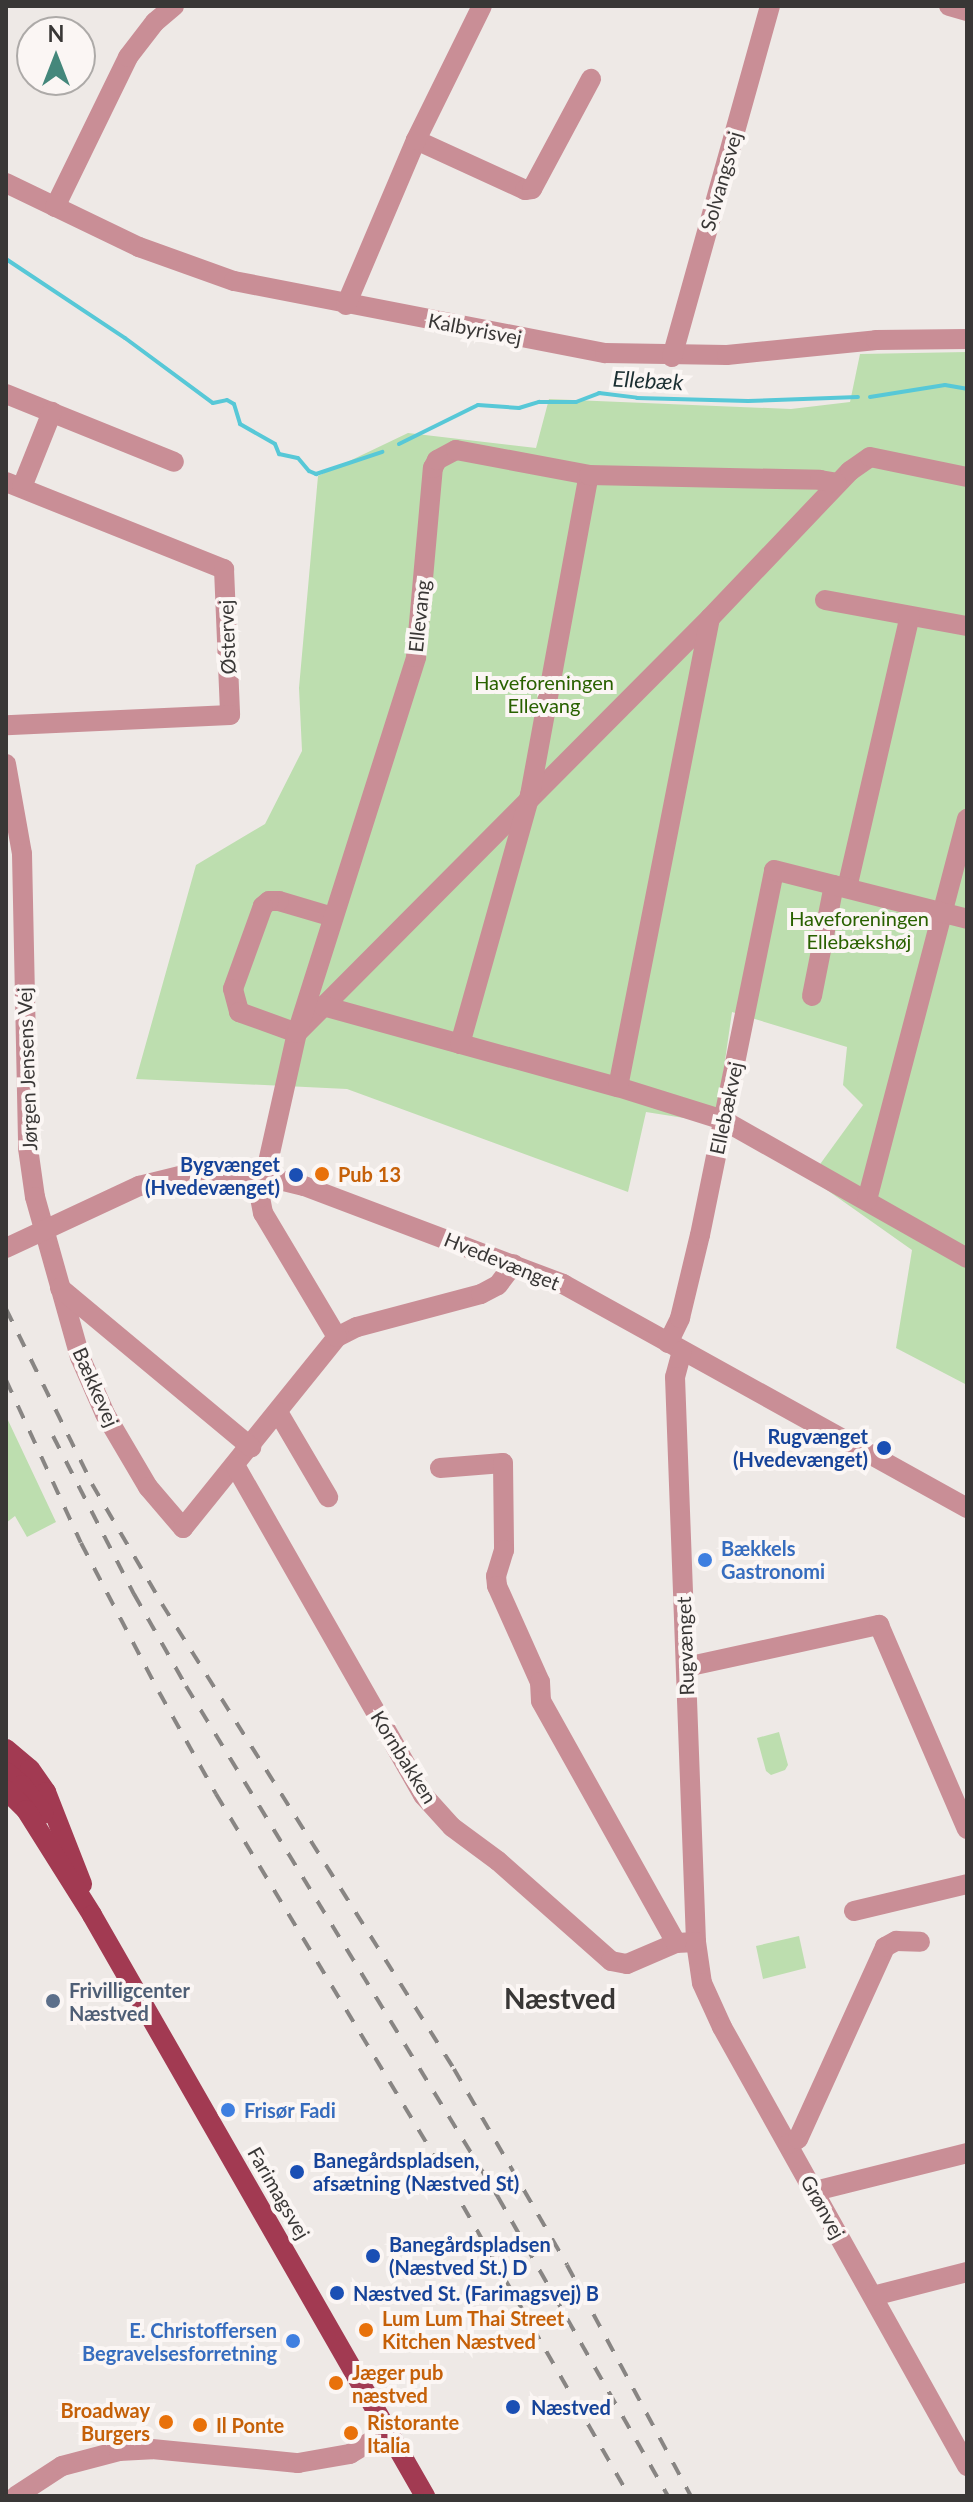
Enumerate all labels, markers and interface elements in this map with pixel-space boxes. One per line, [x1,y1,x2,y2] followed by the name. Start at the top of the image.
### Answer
[16,16,96,96] north arrow
[48,20,64,47] text: N
[695,128,747,234] street label: Solvangsvej
[426,308,524,350] street label: Kalbyrisvej
[612,365,684,395] water label: Ellebæk
[403,579,435,653] street label: Ellevang
[214,599,240,675] street label: Østervej
[474,671,614,718] park label: Haveforeningen Ellevang
[789,906,929,953] park label: Haveforeningen Ellebækshøj
[12,986,42,1152] street label: Jørgen Jensens Vej
[704,1059,748,1157] street label: Ellebækvej
[145,1152,280,1199] place label: Bygvænget (Hvedevænget)
[338,1162,401,1186] place label: Pub 13
[313,1165,331,1183] marker: Pub 13
[287,1166,305,1184] marker: Bygvænget (Hvedevænget)
[441,1227,563,1295] street label: Hvedevænget
[68,1344,124,1430] street label: Bækkevej
[733,1424,868,1471] place label: Rugvænget (Hvedevænget)
[875,1439,893,1457] marker: Rugvænget (Hvedevænget)
[721,1536,825,1583] place label: Bækkels Gastronomi
[696,1551,714,1569] marker: Bækkels Gastronomi
[671,1596,699,1696] street label: Rugvænget
[366,1706,442,1808] street label: Kornbakken
[69,1978,190,2025] place label: Frivilligcenter Næstved
[504,1981,616,2015] district label: Næstved
[44,1992,62,2010] marker: Frivilligcenter Næstved
[244,2098,336,2122] place label: Frisør Fadi
[219,2101,237,2119] marker: Frisør Fadi
[243,2143,315,2243] street label: Farimagsvej
[313,2148,519,2195] place label: Banegårdspladsen, afsætning (Næstved St)
[288,2163,306,2181] marker: Banegårdspladsen, afsætning (Næstved St)
[796,2171,850,2243] street label: Grønvej
[389,2232,551,2279] place label: Banegårdspladsen (Næstved St.) D
[364,2247,382,2265] marker: Banegårdspladsen (Næstved St.) D
[353,2281,599,2305] place label: Næstved St. (Farimagsvej) B
[328,2284,346,2302] marker: Næstved St. (Farimagsvej) B
[382,2306,565,2353] place label: Lum Lum Thai Street Kitchen Næstved
[82,2318,277,2365] place label: E. Christoffersen Begravelsesforretning
[357,2321,375,2339] marker: Lum Lum Thai Street Kitchen Næstved
[284,2332,302,2350] marker: E. Christoffersen Begravelsesforretning
[352,2360,444,2407] place label: Jæger pub næstved
[327,2374,345,2392] marker: Jæger pub næstved
[531,2395,611,2419] place label: Næstved
[502,2396,524,2418] marker: Næstved
[61,2398,150,2445] place label: Broadway Burgers
[367,2410,459,2457] place label: Ristorante Italia
[157,2413,175,2431] marker: Broadway Burgers
[216,2413,284,2437] place label: Il Ponte
[191,2416,209,2434] marker: Il Ponte
[342,2424,360,2442] marker: Ristorante Italia

